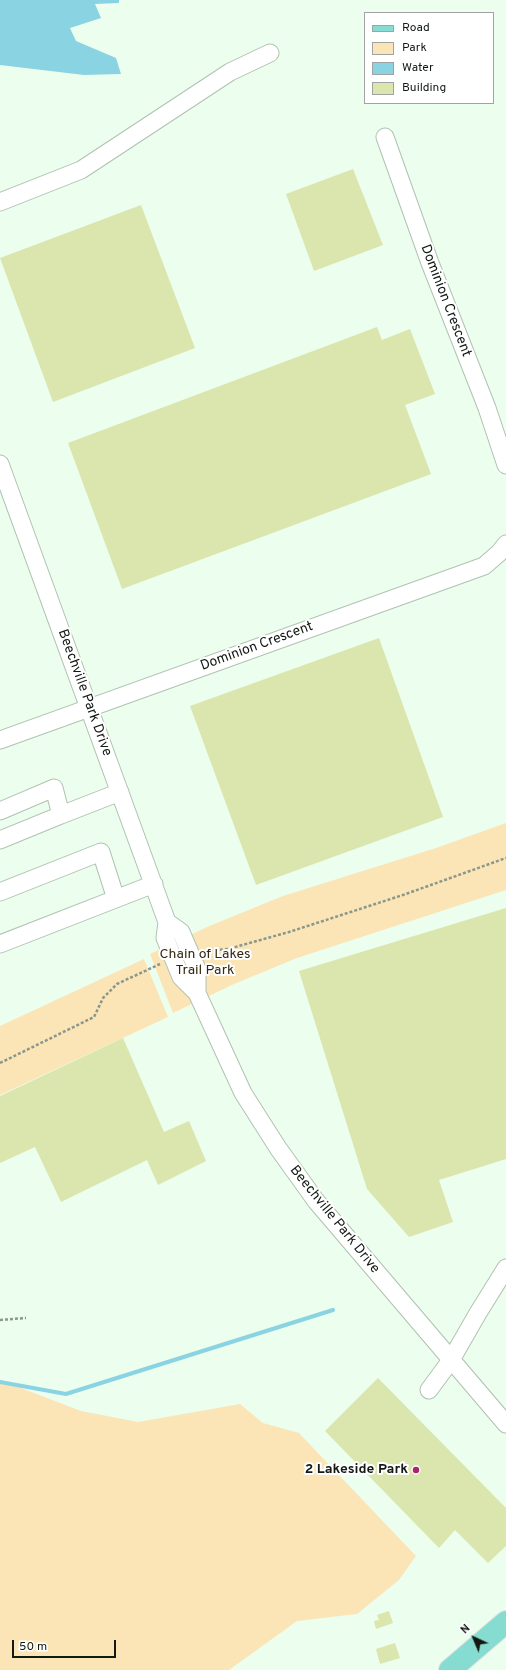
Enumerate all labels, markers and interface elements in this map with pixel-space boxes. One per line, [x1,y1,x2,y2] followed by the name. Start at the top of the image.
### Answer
[364,12,494,104] legend
[402,20,430,36] text: Road
[402,40,427,56] text: Park
[402,60,434,76] text: Water
[402,80,446,96] text: Building
[416,243,474,359] street label: Dominion Crescent
[198,619,316,675] street label: Dominion Crescent
[53,627,115,759] street label: Beechville Park Drive
[160,947,250,980] park label: Chain of Lakes Trail Park
[285,1163,383,1277] street label: Beechville Park Drive
[305,1462,408,1478] place label: 2 Lakeside Park
[411,1465,421,1475] marker: 2 Lakeside Park
[454,1618,494,1658] north arrow
[458,1622,473,1637] text: N
[14,1632,118,1658] scale bar
[19,1639,47,1655] text: 50 m

